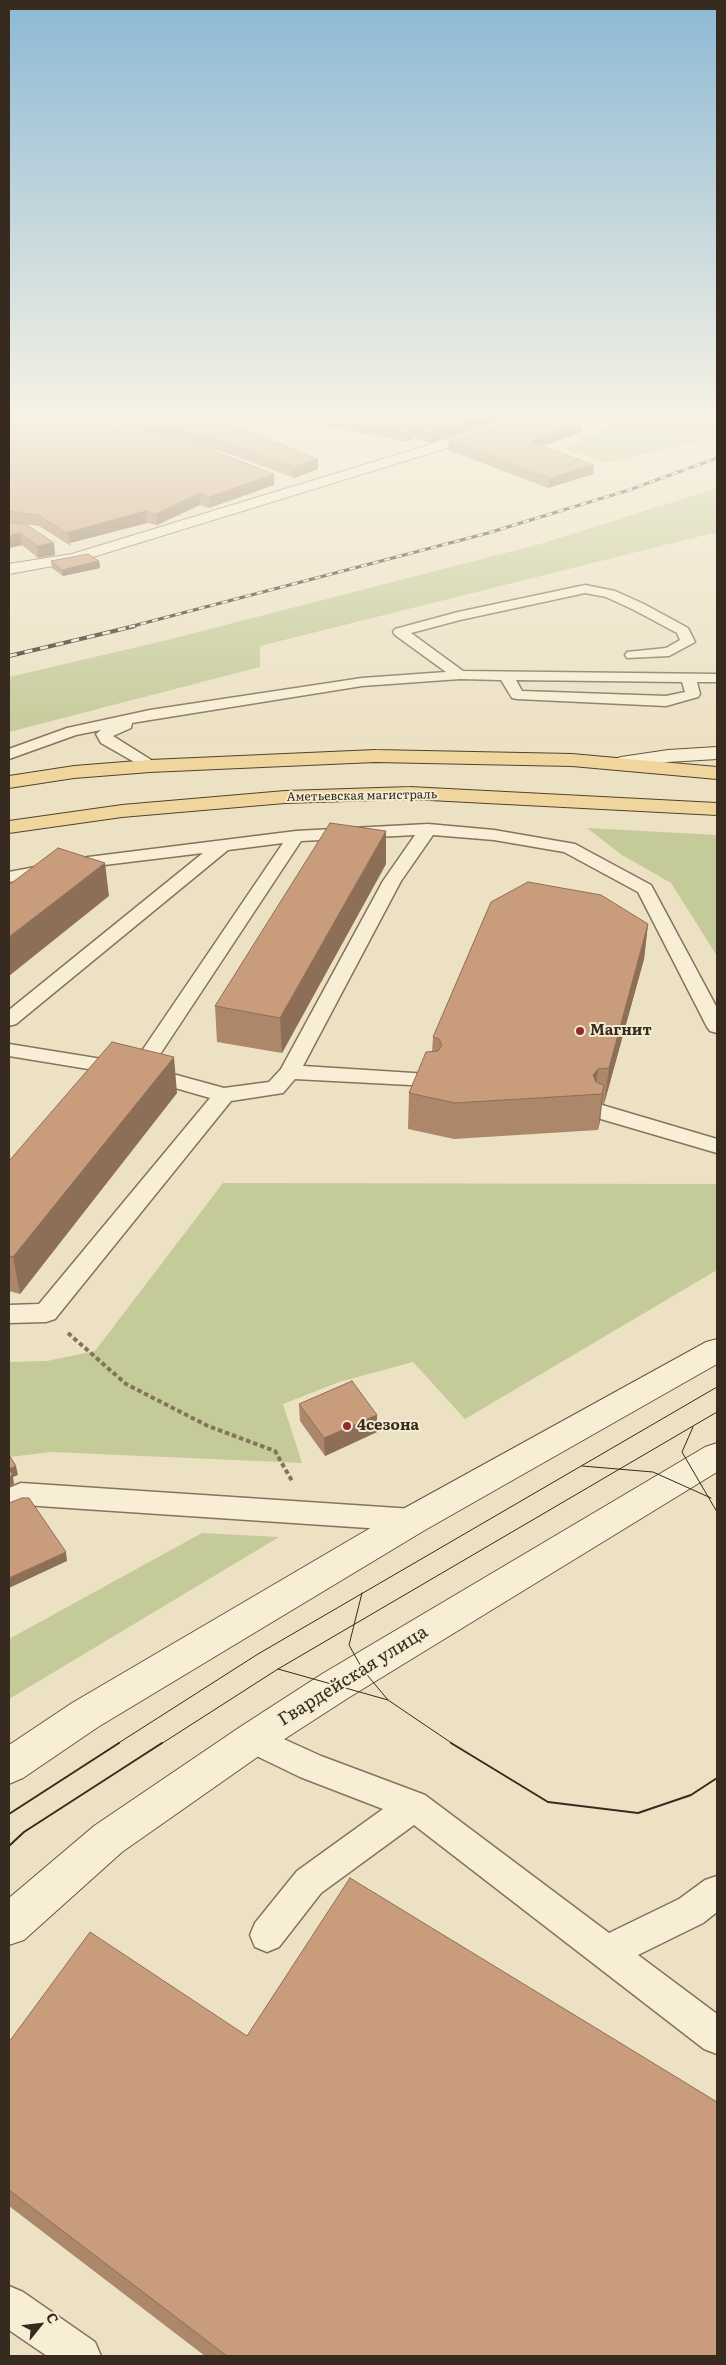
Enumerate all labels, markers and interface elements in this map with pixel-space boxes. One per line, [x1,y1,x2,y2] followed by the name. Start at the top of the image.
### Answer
[287,787,437,805] street label: Аметьевская магистраль
[590,1022,652,1040] place label: Магнит
[574,1025,586,1037] marker: Магнит
[357,1417,419,1435] place label: 4сезона
[341,1420,353,1432] marker: 4сезона
[274,1621,432,1731] street label: Гвардейская улица
[15,2300,65,2350] north arrow
[42,2309,64,2327] text: С

